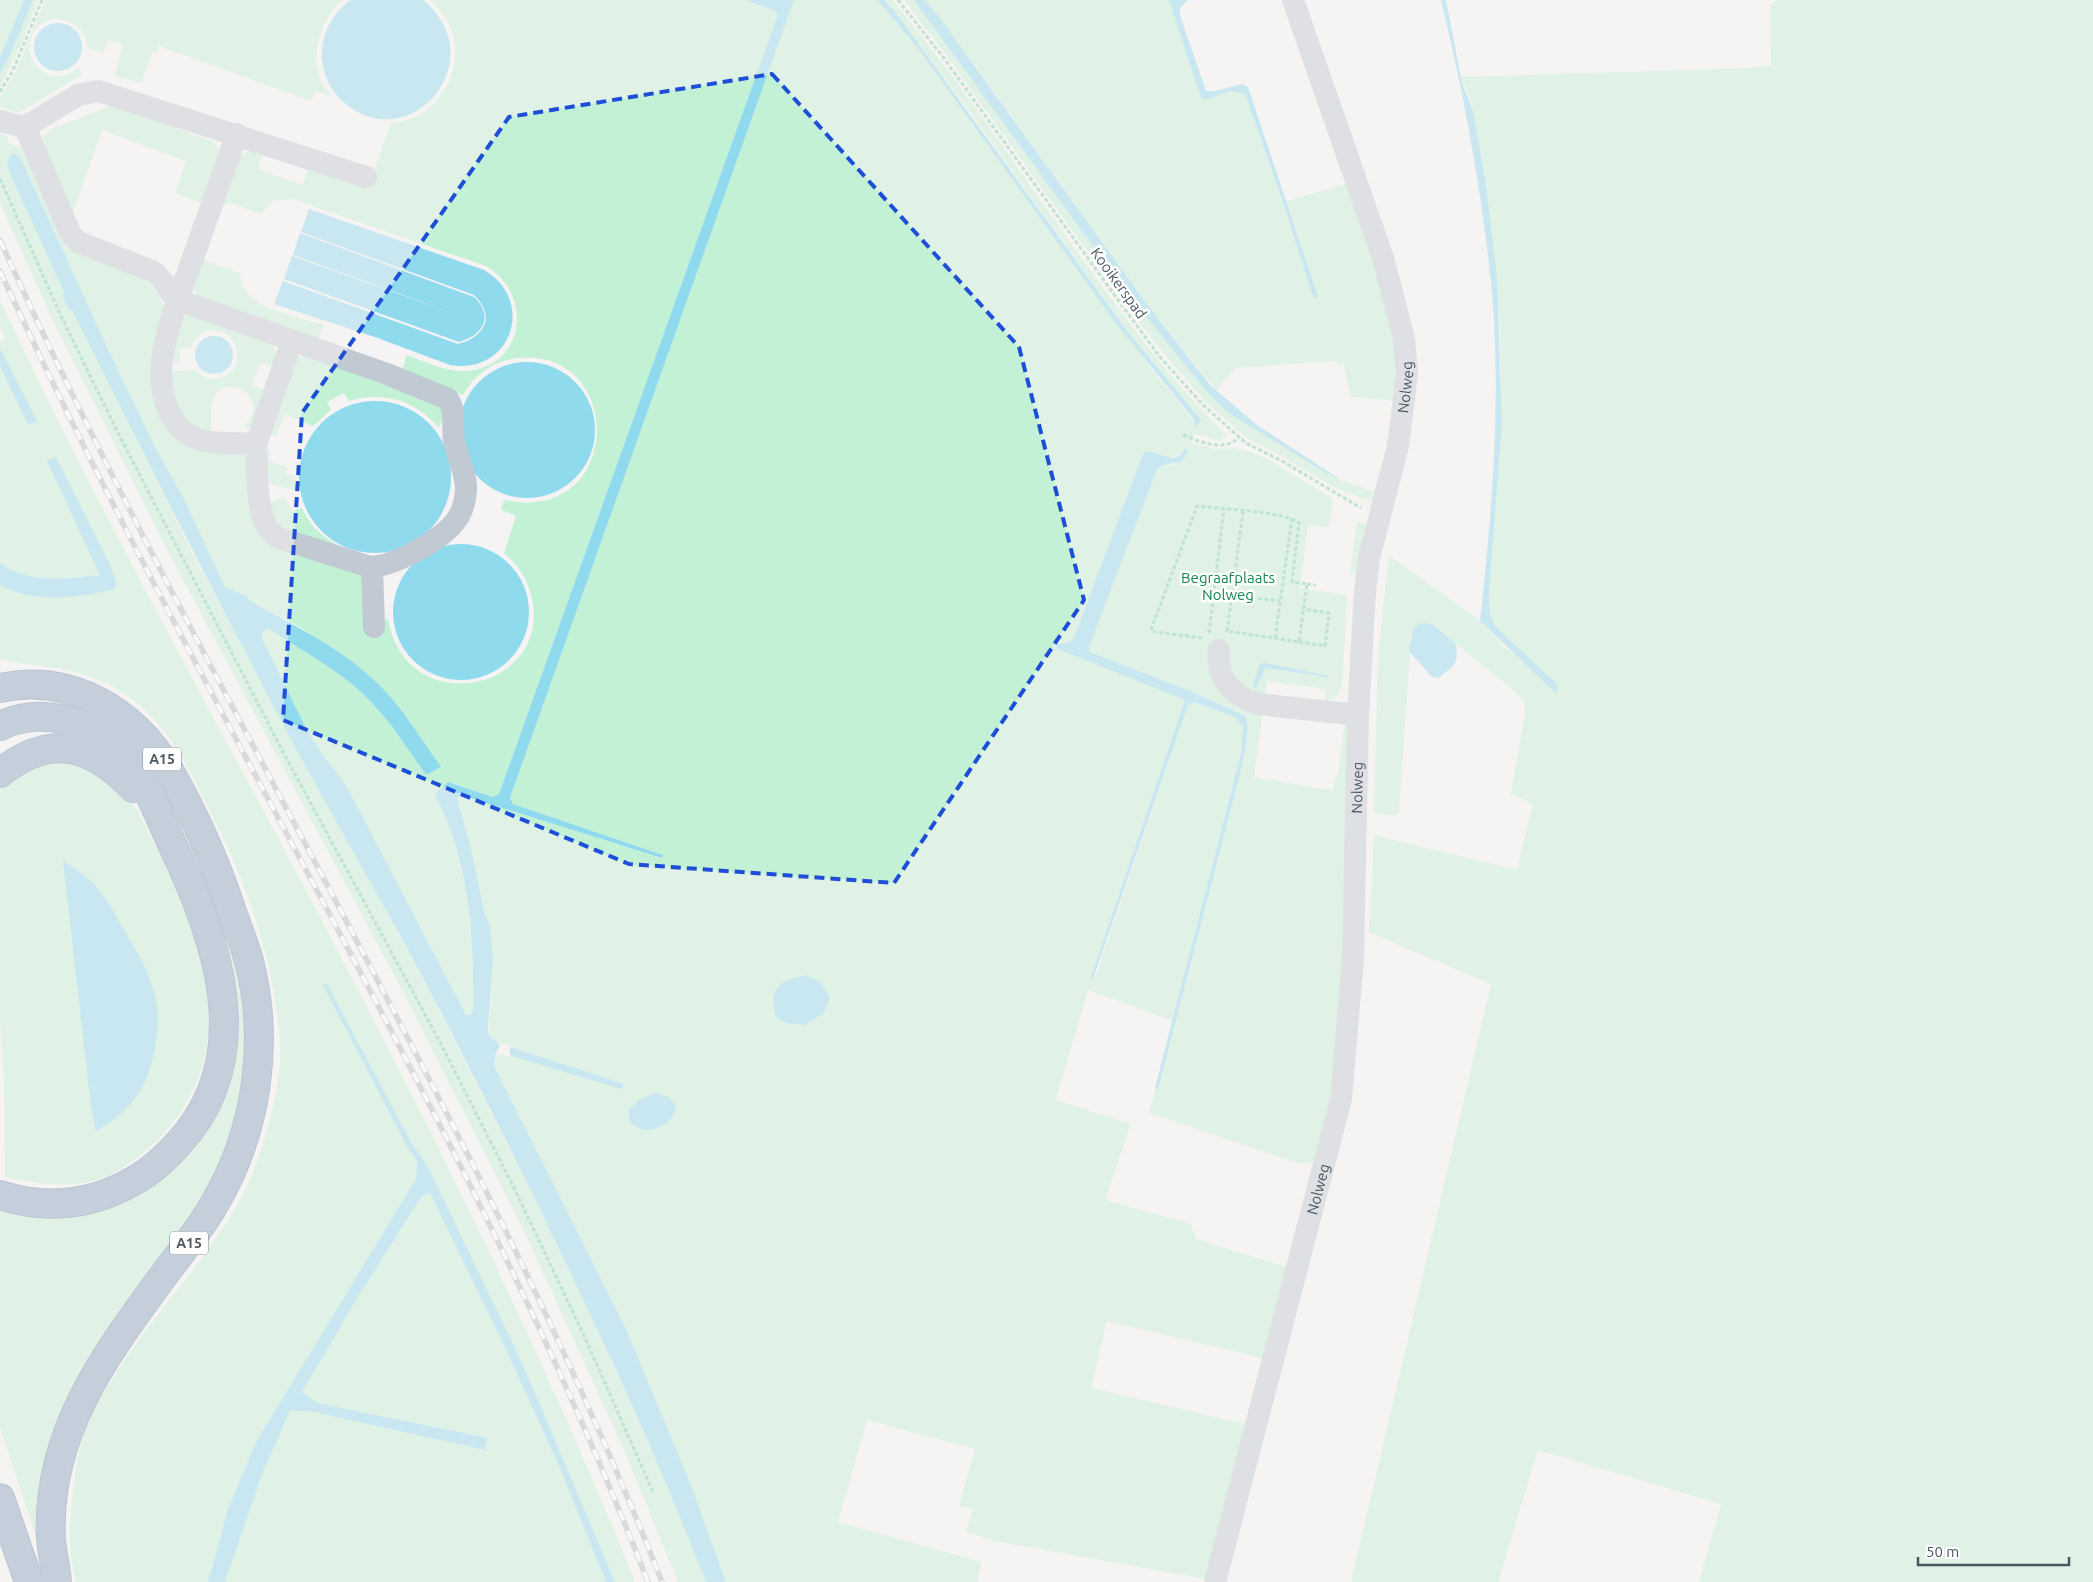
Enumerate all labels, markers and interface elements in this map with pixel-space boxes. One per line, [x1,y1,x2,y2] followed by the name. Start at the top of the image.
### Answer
[1088,244,1150,322] street label: Kooikerspad
[1394,361,1416,414] street label: Nolweg
[1181,569,1275,603] park label: Begraafplaats Nolweg
[143,748,181,771] road number: A15
[1347,762,1366,814] street label: Nolweg
[1303,1162,1332,1216] street label: Nolweg
[170,1232,208,1254] road number: A15
[1918,1534,2069,1566] scale bar
[1926,1543,1959,1560] text: 50 m

